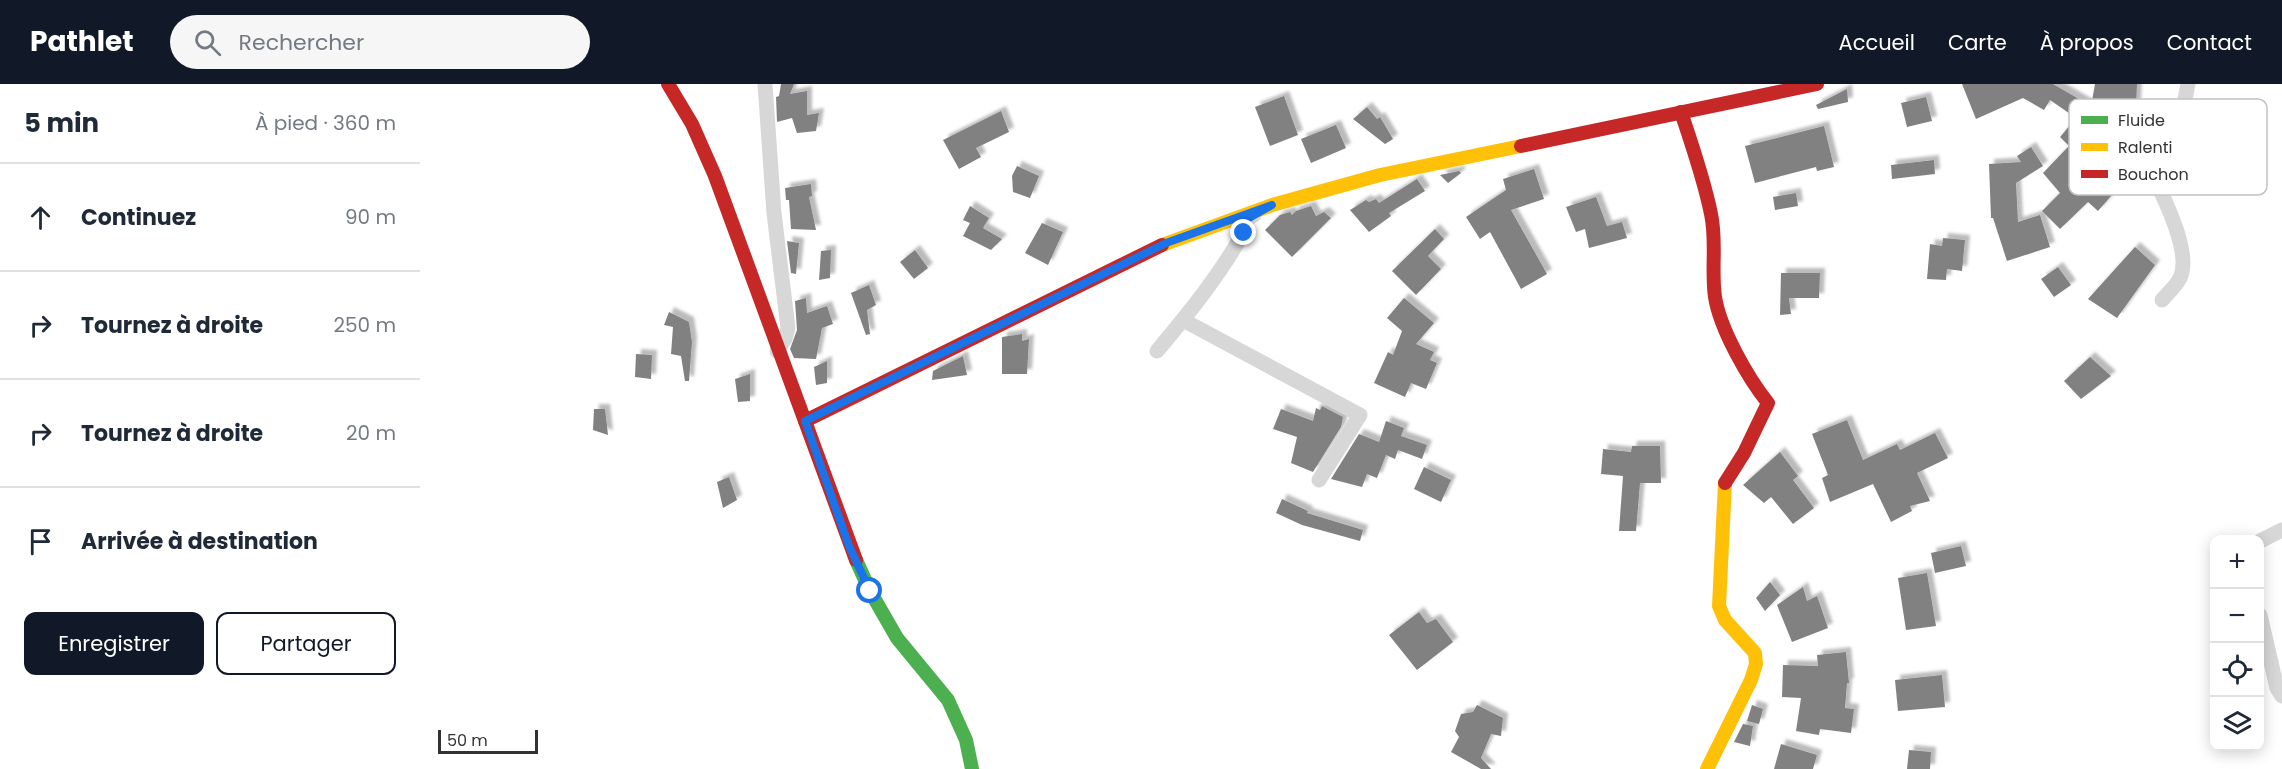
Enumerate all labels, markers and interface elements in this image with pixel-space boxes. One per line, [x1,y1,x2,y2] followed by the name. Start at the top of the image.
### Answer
[170,15,590,69] search box
[30,22,134,61] text: Pathlet
[191,26,224,59] icon: search
[239,27,364,58] text: Rechercher
[1838,28,1915,57] text: Accueil
[1948,28,2007,57] text: Carte
[2040,28,2134,57] text: À propos
[2167,28,2252,57] text: Contact
[2069,99,2267,195] legend
[24,105,99,141] text: 5 min
[255,109,396,137] text: À pied · 360 m
[2118,109,2165,132] text: Fluide
[2118,136,2172,159] text: Ralenti
[2118,163,2189,186] text: Bouchon
[24,201,57,234] icon: ahead
[81,202,196,233] text: Continuez
[345,203,396,231] text: 90 m
[1230,219,1256,245] route end
[24,309,57,342] icon: right
[81,310,263,341] text: Tournez à droite
[333,311,396,339] text: 250 m
[24,417,57,450] icon: right
[81,418,263,449] text: Tournez à droite
[346,419,396,447] text: 20 m
[24,525,57,558] icon: arrive
[81,526,318,557] text: Arrivée à destination
[2210,535,2264,751] map controls
[2210,535,2264,589] button: +
[856,577,882,603] route start
[2210,589,2264,643] button: −
[24,612,204,675] button: Enregistrer
[216,612,396,675] button: Partager
[2210,643,2264,697] button: locate
[2210,697,2264,751] button: layers
[438,727,538,754] scale bar
[447,729,488,752] text: 50 m

